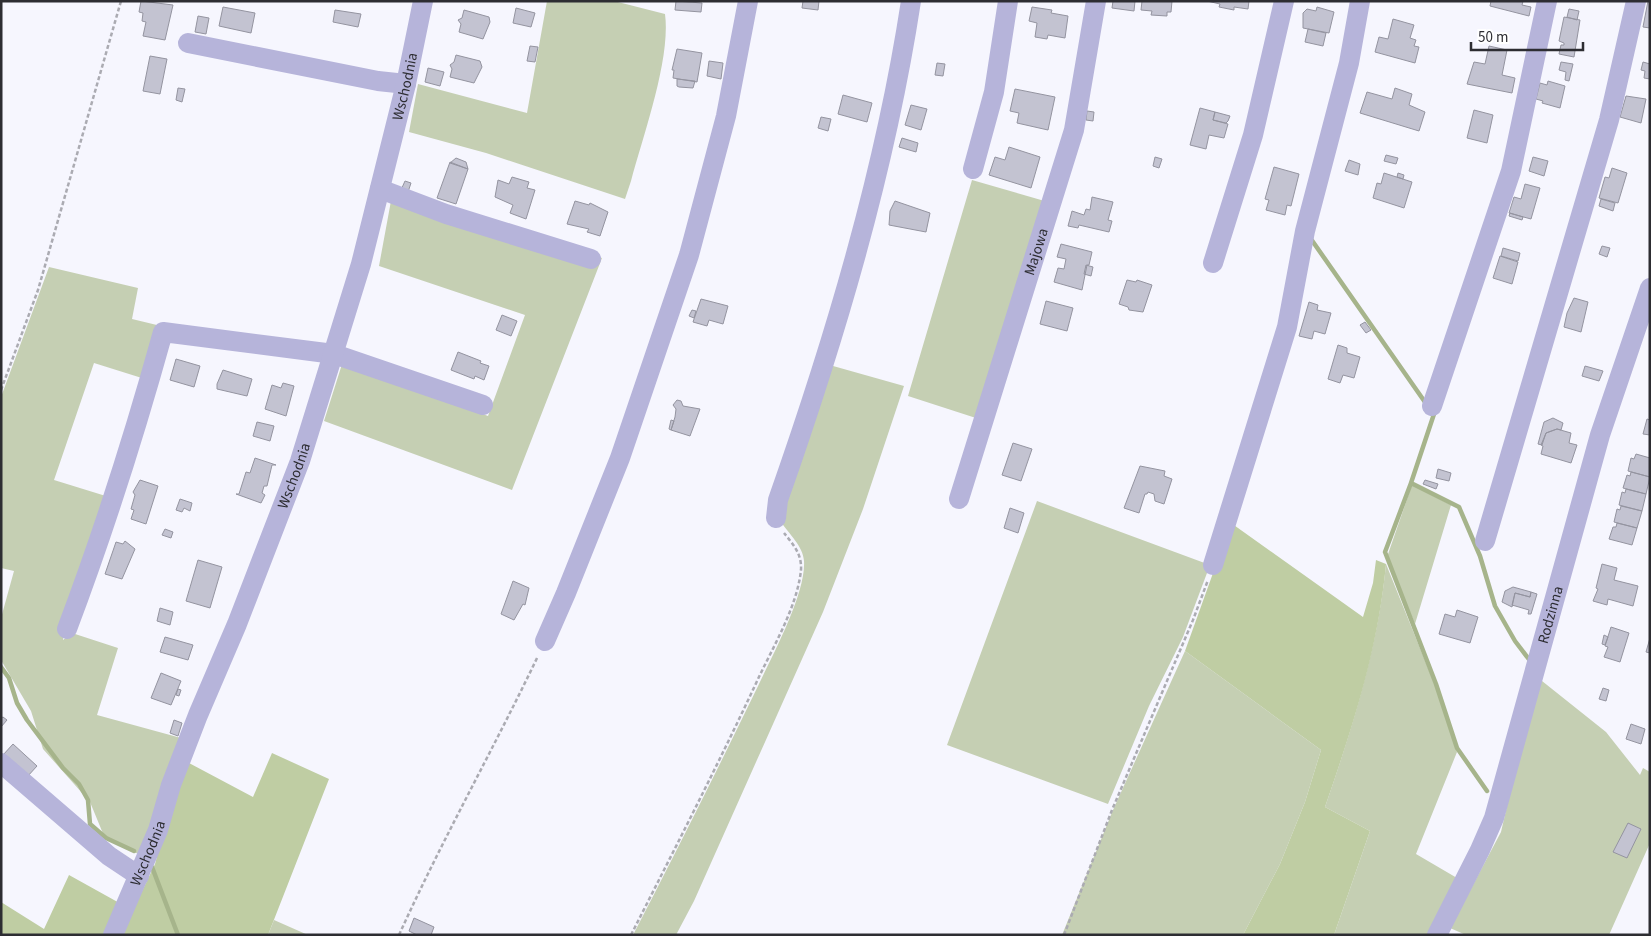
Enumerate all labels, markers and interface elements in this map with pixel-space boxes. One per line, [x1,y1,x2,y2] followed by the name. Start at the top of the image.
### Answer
[1471,20,1584,52] scale bar
[1478,27,1508,48] text: 50 m
[387,51,423,123] street label: Wschodnia
[1019,226,1054,278] street label: Majowa
[273,440,316,512] street label: Wschodnia
[1533,584,1569,646] street label: Rodzinna
[125,818,171,889] street label: Wschodnia

